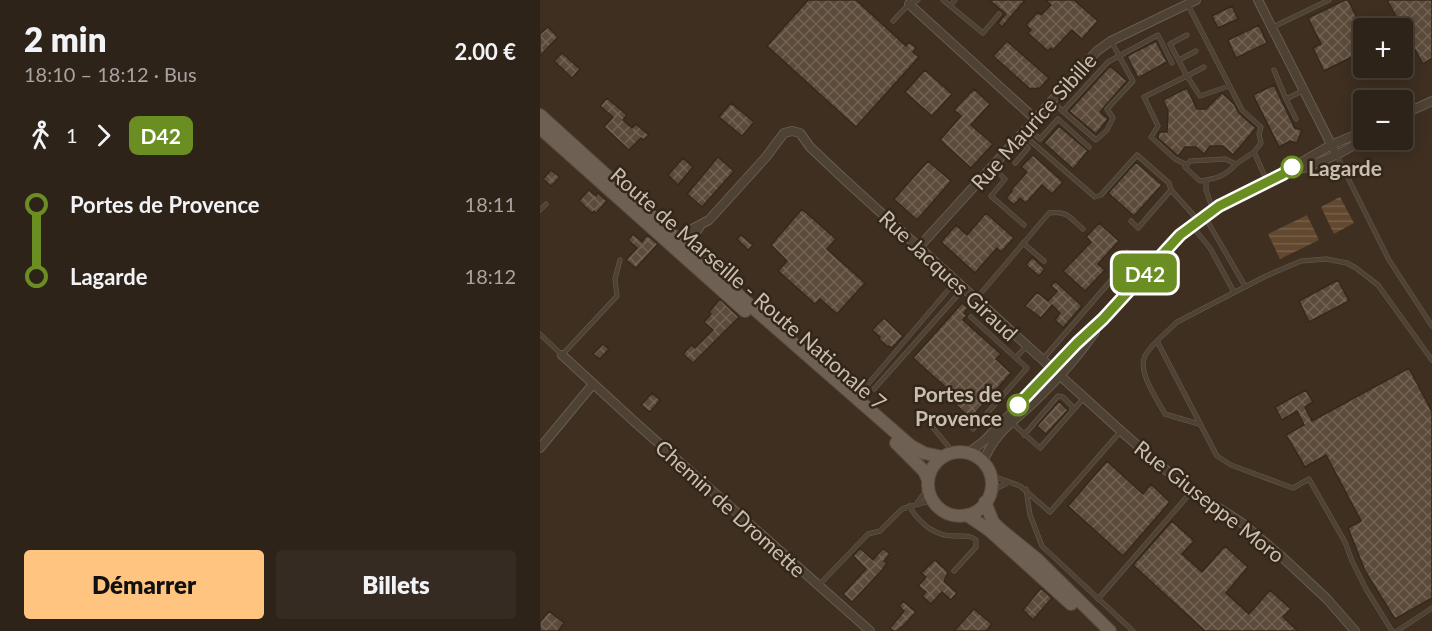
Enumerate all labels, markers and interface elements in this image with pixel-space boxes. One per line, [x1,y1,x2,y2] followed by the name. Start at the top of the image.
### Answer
[1353,18,1413,150] map controls
[1353,18,1413,78] button: +
[24,19,106,59] text: 2 min
[454,38,516,65] text: 2.00 €
[965,47,1101,195] street label: Rue Maurice Sibille
[24,62,197,86] text: 18:10 – 18:12 · Bus
[1353,90,1413,150] button: −
[24,119,57,152] icon: walk
[87,119,120,152] icon: forward
[66,123,78,147] text: 1
[141,123,181,148] text: D42
[1308,155,1382,180] place label: Lagarde
[1281,156,1303,178] marker: Lagarde
[606,162,892,414] street label: Route de Marseille - Route Nationale 7
[70,191,260,218] text: Portes de Provence
[465,192,516,216] text: 18:11
[875,205,1023,345] street label: Rue Jacques Giraud
[1110,254,1180,292] line badge: D42
[1125,261,1165,286] text: D42
[70,263,148,290] text: Lagarde
[465,264,516,288] text: 18:12
[913,381,1002,430] place label: Portes de Provence
[1007,394,1029,416] marker: Portes de Provence
[651,434,811,582] street label: Chemin de Dromette
[1130,435,1290,567] street label: Rue Giuseppe Moro
[24,550,264,619] button: Démarrer
[276,550,516,619] button: Billets

